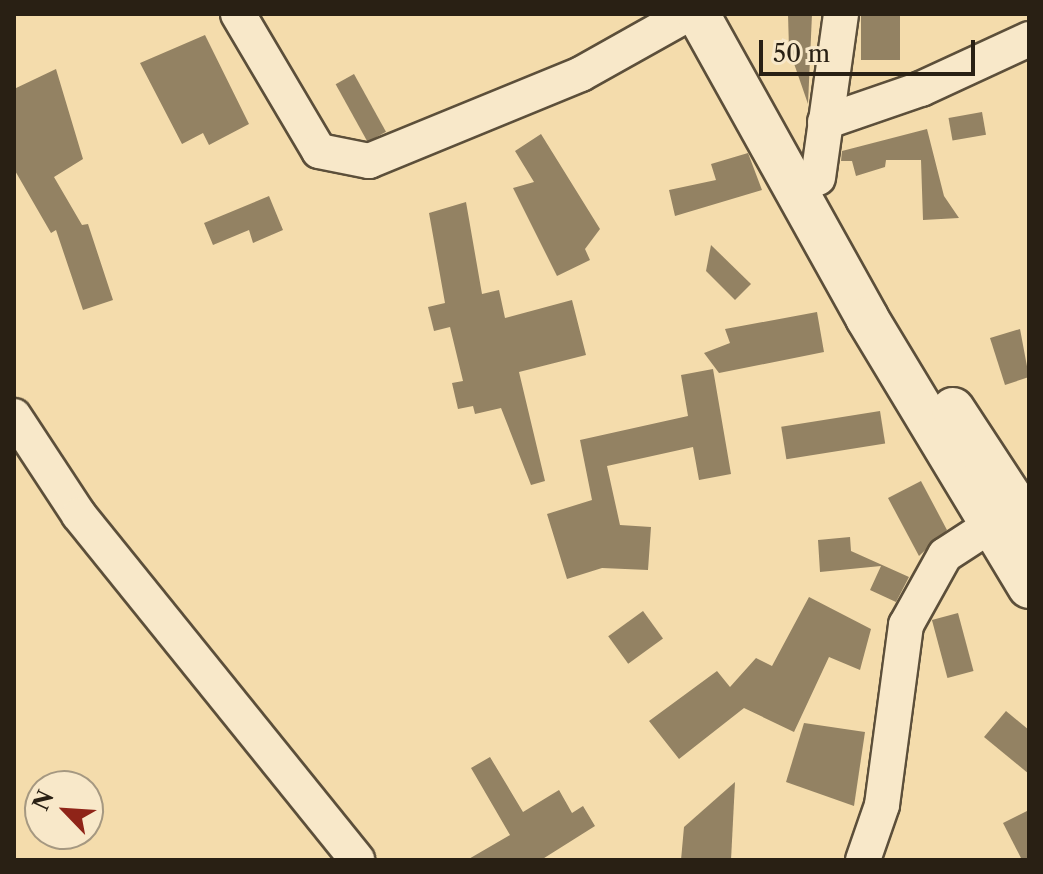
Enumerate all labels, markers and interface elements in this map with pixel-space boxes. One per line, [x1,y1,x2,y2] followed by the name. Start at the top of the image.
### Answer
[763,24,979,74] scale bar
[773,39,830,68] text: 50 m
[24,770,104,850] north arrow
[27,786,60,815] text: N

